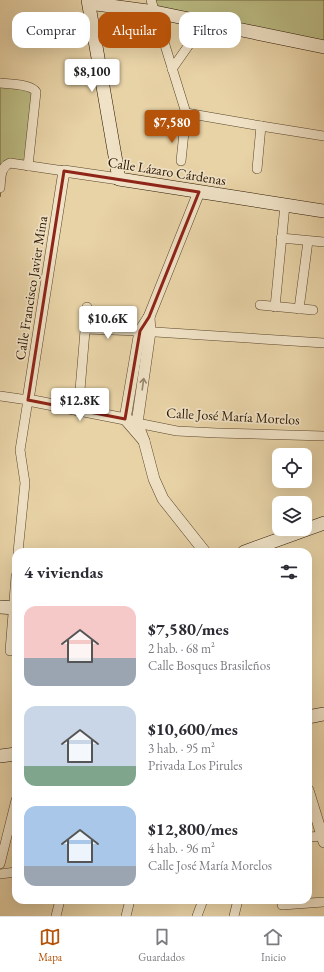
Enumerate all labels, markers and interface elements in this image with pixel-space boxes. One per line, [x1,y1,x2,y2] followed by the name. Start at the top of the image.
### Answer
[12,12,90,48] chip: Comprar
[98,12,171,48] chip: Alquilar
[179,12,241,48] chip: Filtros
[59,59,125,93] pin: $8,100
[74,63,110,80] text: $8,100
[139,110,205,144] pin: $7,580
[154,114,190,131] text: $7,580
[107,153,228,189] street label: Calle Lázaro Cárdenas
[11,214,51,361] street label: Calle Francisco Javier Mina
[75,306,141,340] pin: $10.6K
[88,310,128,327] text: $10.6K
[139,378,147,391] one-way arrow
[47,388,113,422] pin: $12.8K
[60,392,100,409] text: $12.8K
[166,404,301,429] street label: Calle José María Morelos
[272,448,312,536] map controls
[272,448,312,488] button: locate
[272,496,312,536] button: layers
[24,561,103,583] text: 4 viviendas
[278,561,300,583] icon: filters
[148,618,229,640] text: $7,580/mes
[56,622,104,670] icon: home
[148,640,215,657] text: 2 hab. · 68 m²
[148,657,270,674] text: Calle Bosques Brasileños
[148,718,238,740] text: $10,600/mes
[56,722,104,770] icon: home
[148,740,215,757] text: 3 hab. · 95 m²
[148,757,243,774] text: Privada Los Pirules
[148,818,238,840] text: $12,800/mes
[56,822,104,870] icon: home
[148,840,215,857] text: 4 hab. · 96 m²
[148,857,272,874] text: Calle José María Morelos
[38,926,62,964] tab: Mapa
[138,926,185,964] tab: Guardados
[261,926,286,964] tab: Inicio

